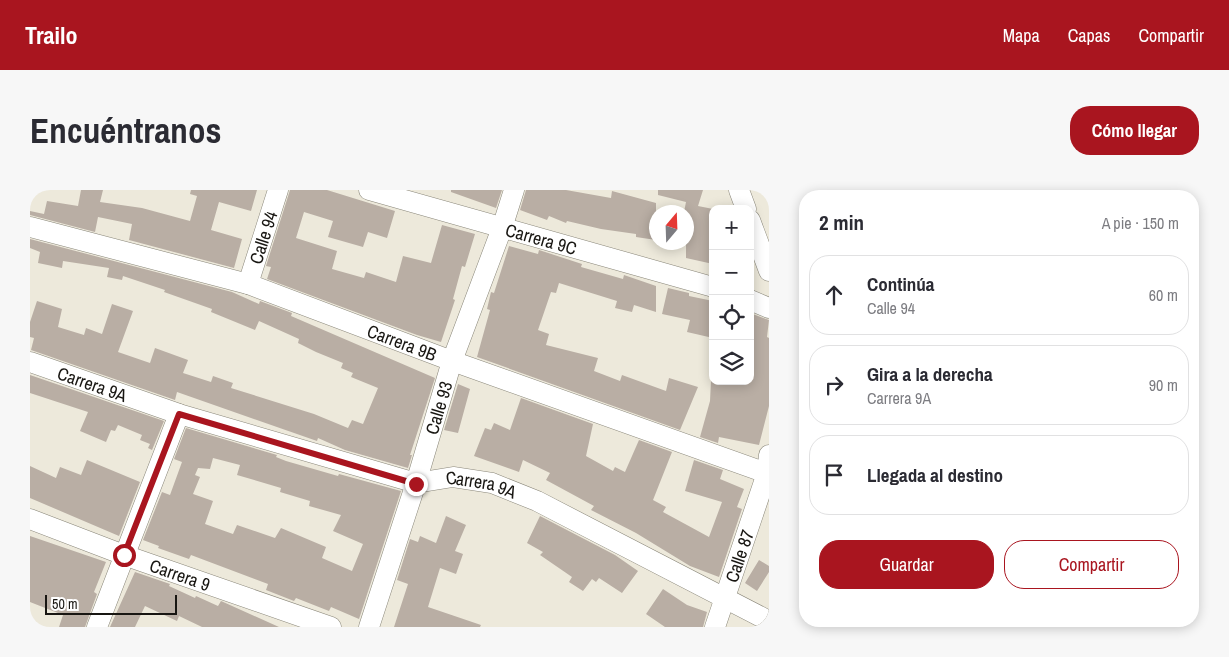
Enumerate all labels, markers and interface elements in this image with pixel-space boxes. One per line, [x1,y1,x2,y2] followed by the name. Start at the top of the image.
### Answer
[25,19,78,51] text: Trailo
[1003,23,1040,48] text: Mapa
[1068,23,1110,48] text: Capas
[1138,23,1204,48] text: Compartir
[1070,106,1199,155] button: Cómo llegar
[30,107,221,154] text: Encuéntranos
[649,205,694,250] north arrow
[709,205,754,385] map controls
[709,205,754,250] button: +
[243,208,283,267] street label: Calle 94
[819,208,864,237] text: 2 min
[1102,212,1179,234] text: A pie · 150 m
[503,217,580,261] street label: Carrera 9C
[709,250,754,295] button: −
[867,271,935,297] text: Continúa
[820,281,848,309] icon: ahead
[1149,284,1178,306] text: 60 m
[709,295,754,340] button: locate
[867,297,915,319] text: Calle 94
[364,318,440,367] street label: Carrera 9B
[709,340,754,385] button: layers
[54,360,131,408] street label: Carrera 9A
[867,361,993,387] text: Gira a la derecha
[820,371,848,399] icon: right
[1149,374,1178,396] text: 90 m
[419,378,458,437] street label: Calle 93
[867,387,931,409] text: Carrera 9A
[820,461,848,489] icon: arrive
[867,462,1003,488] text: Llegada al destino
[444,464,520,504] street label: Carrera 9A
[405,473,428,496] route end
[718,526,760,586] street label: Calle 87
[819,540,994,589] button: Guardar
[1004,540,1179,589] button: Compartir
[113,544,136,567] route start
[146,552,214,597] street label: Carrera 9
[45,592,178,615] scale bar
[52,595,78,613] text: 50 m

